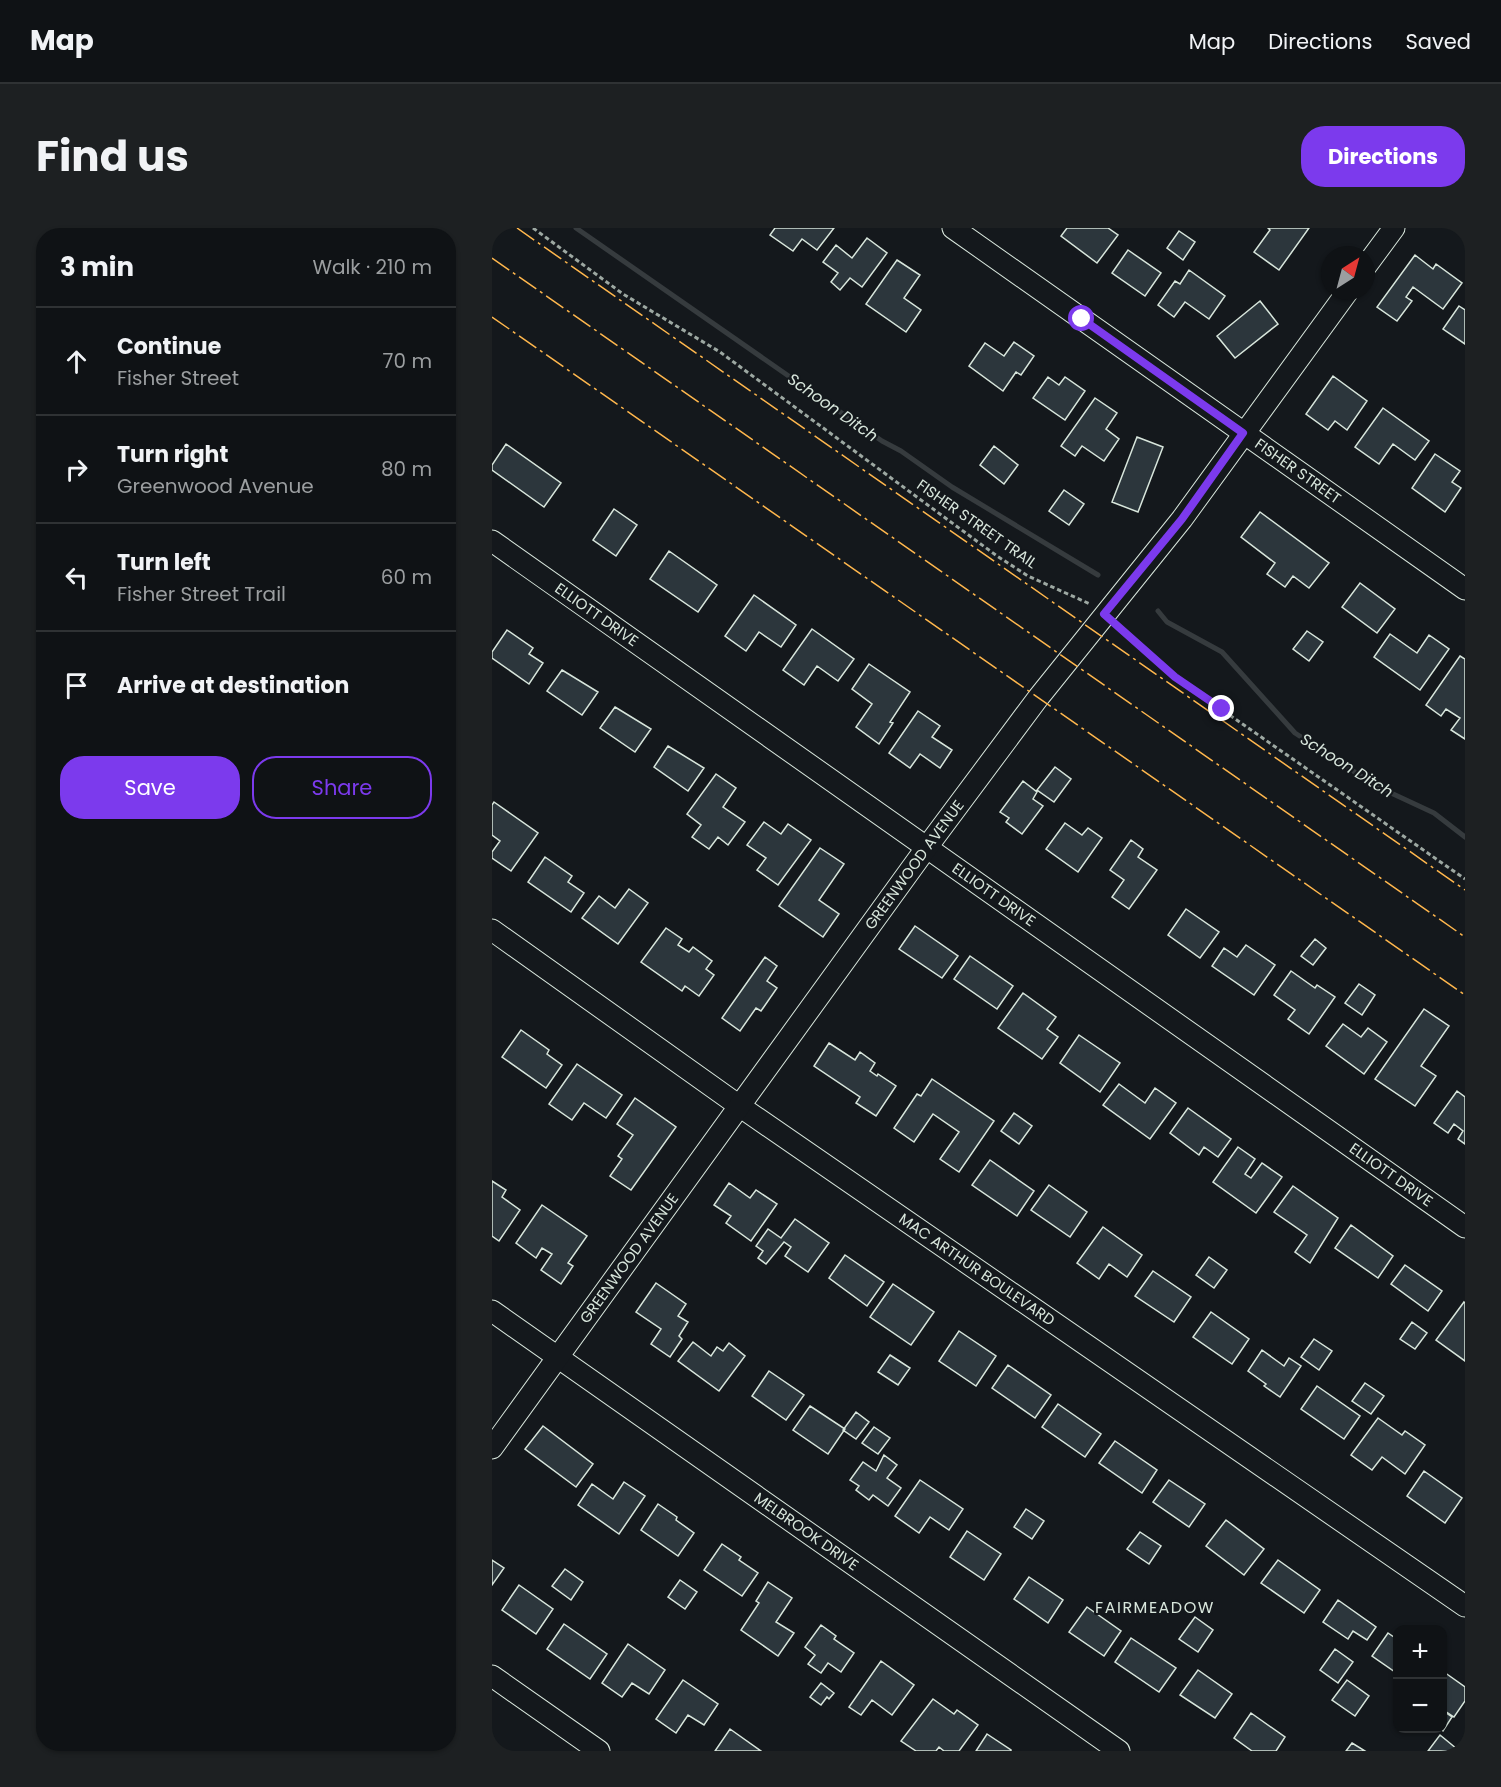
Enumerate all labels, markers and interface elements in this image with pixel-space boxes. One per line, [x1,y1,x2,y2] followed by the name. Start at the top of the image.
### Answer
[30,21,94,60] text: Map
[1189,27,1235,56] text: Map
[1268,27,1372,56] text: Directions
[1405,27,1471,56] text: Saved
[1301,126,1465,187] button: Directions
[36,127,189,186] text: Find us
[1321,246,1375,300] north arrow
[60,249,134,285] text: 3 min
[312,253,432,281] text: Walk · 210 m
[1068,305,1094,331] route start
[117,331,221,362] text: Continue
[60,345,93,378] icon: ahead
[383,347,432,375] text: 70 m
[117,364,239,392] text: Fisher Street
[783,368,883,447] water label: Schoon Ditch
[1251,433,1345,508] street label: FISHER STREET
[117,439,228,470] text: Turn right
[60,453,93,486] icon: right
[381,455,432,483] text: 80 m
[117,472,314,500] text: Greenwood Avenue
[913,474,1042,573] street label: FISHER STREET TRAIL
[117,547,211,578] text: Turn left
[60,561,93,594] icon: left
[381,563,432,591] text: 60 m
[551,578,643,651] street label: ELLIOTT DRIVE
[117,580,286,608] text: Fisher Street Trail
[60,669,93,702] icon: arrive
[117,670,349,701] text: Arrive at destination
[1208,695,1234,721] route end
[1296,728,1398,803] water label: Schoon Ditch
[60,756,240,819] button: Save
[252,756,432,819] button: Share
[860,795,969,934] street label: GREENWOOD AVENUE
[948,858,1040,931] street label: ELLIOTT DRIVE
[1345,1138,1437,1211] street label: ELLIOTT DRIVE
[575,1189,683,1327] street label: GREENWOOD AVENUE
[895,1208,1059,1330] street label: MAC ARTHUR BOULEVARD
[750,1487,863,1575] street label: MELBROOK DRIVE
[1095,1596,1215,1619] district label: FAIRMEADOW
[1393,1625,1447,1733] map controls
[1393,1625,1447,1679] button: +
[1393,1679,1447,1733] button: −

